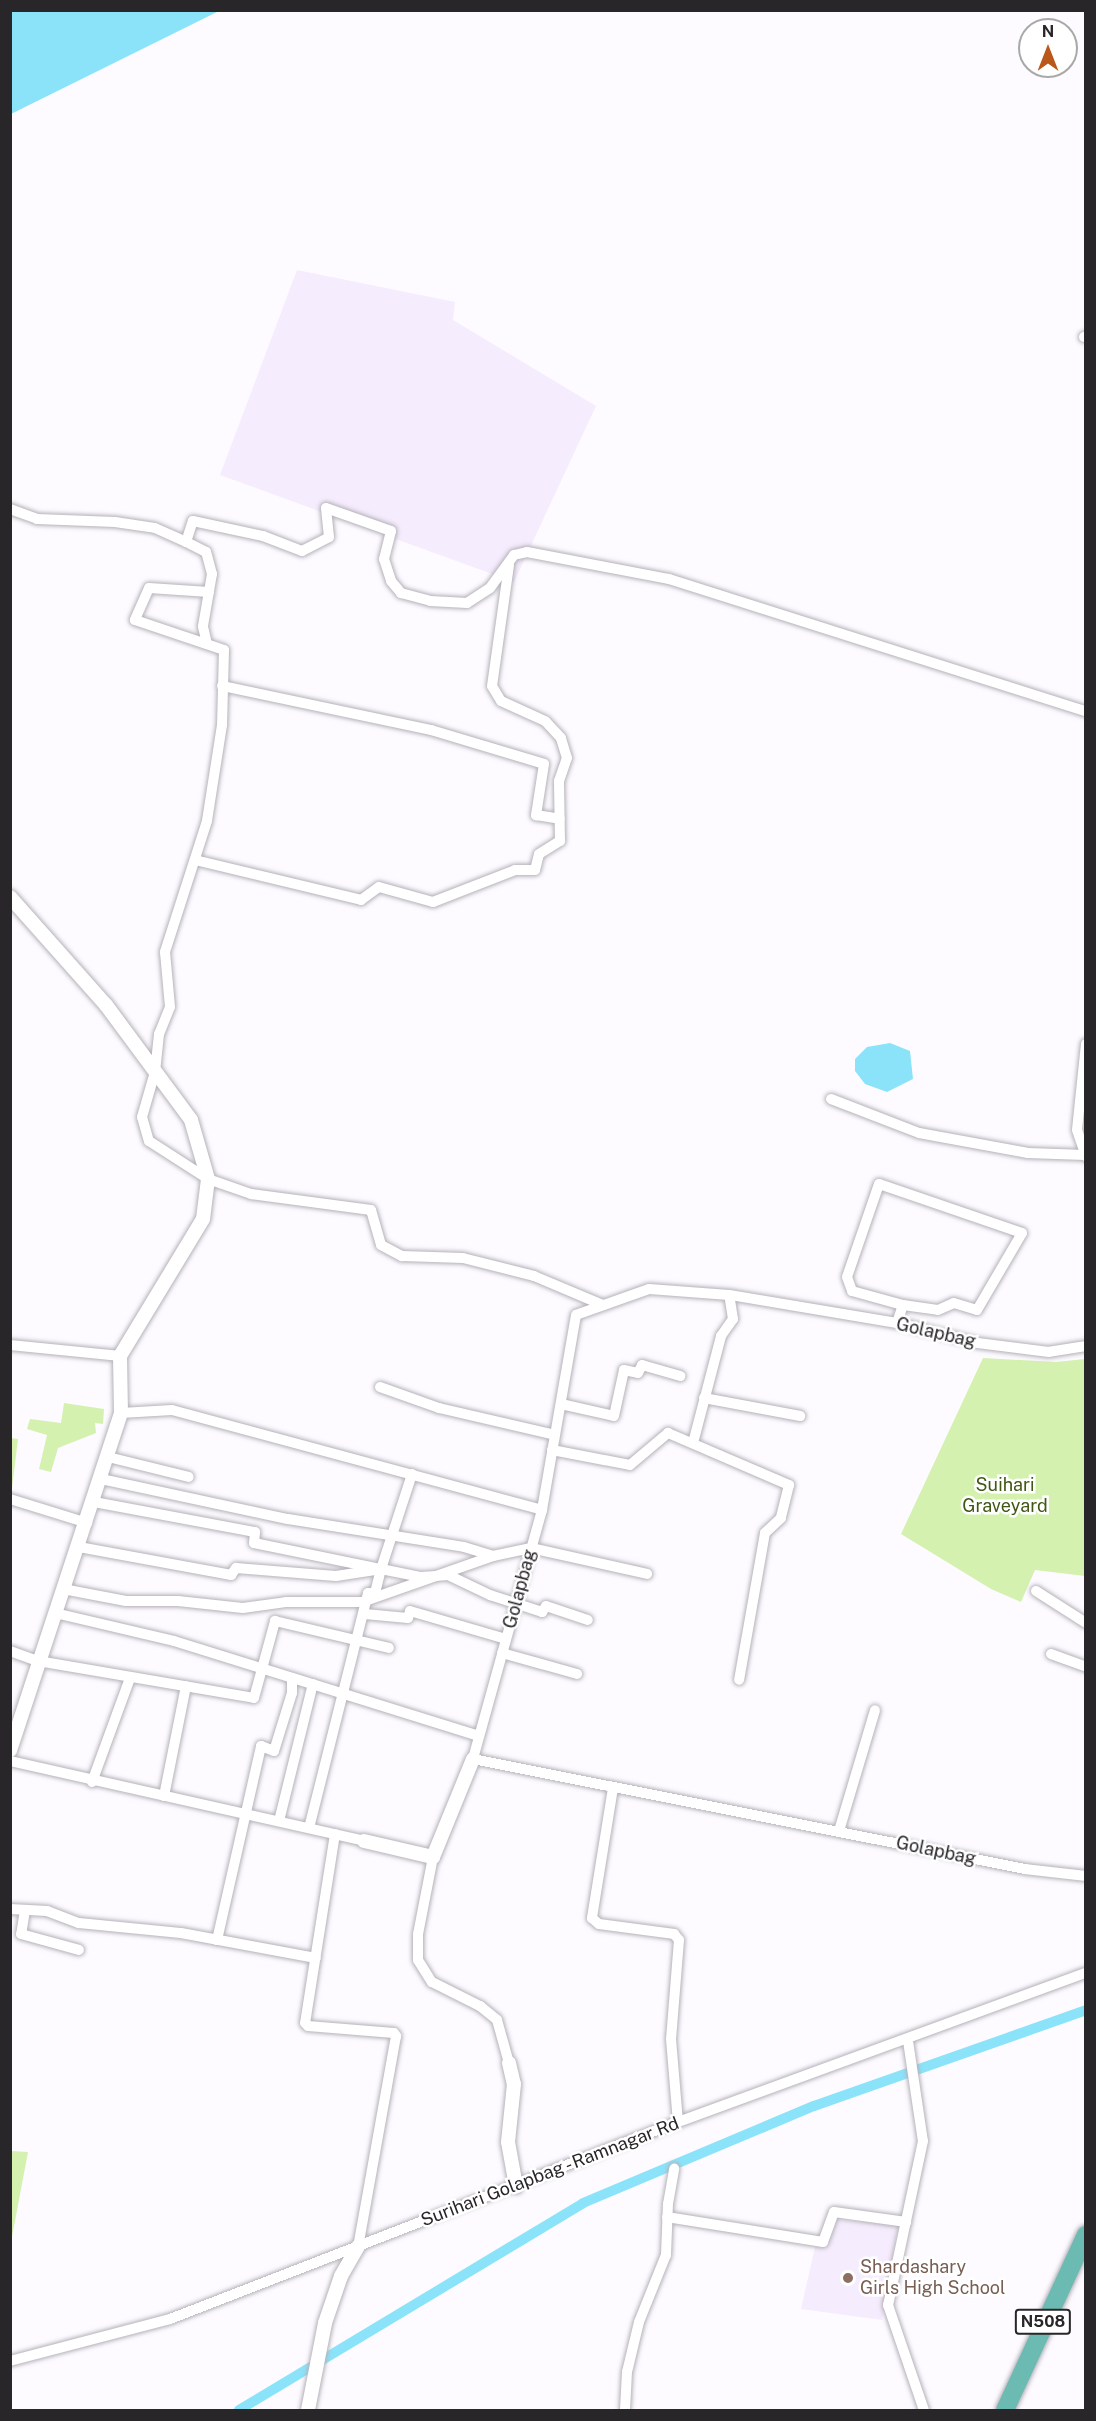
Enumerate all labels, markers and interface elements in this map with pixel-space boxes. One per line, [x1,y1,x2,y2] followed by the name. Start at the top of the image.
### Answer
[1018,18,1078,78] north arrow
[1042,22,1054,41] text: N
[894,1313,978,1353] street label: Golapbag
[962,1475,1048,1518] park label: Suihari Graveyard
[499,1547,541,1631] street label: Golapbag
[894,1832,978,1870] street label: Golapbag
[415,2112,685,2232] street label: Surihari Golapbag - Ramnagar Rd
[860,2257,1006,2300] place label: Shardashary Girls High School
[841,2271,855,2285] marker: Shardashary Girls High School
[1014,2309,1072,2335] road number: N508

